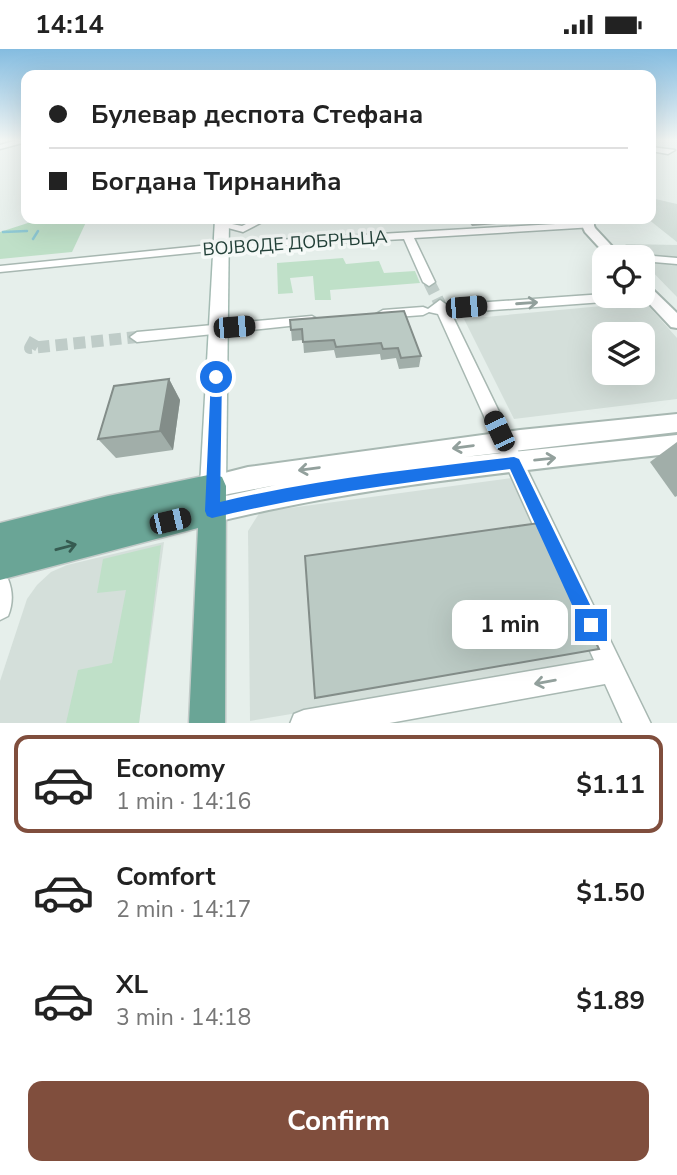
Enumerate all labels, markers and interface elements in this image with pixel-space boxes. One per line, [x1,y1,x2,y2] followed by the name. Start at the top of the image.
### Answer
[35,7,104,42] text: 14:14
[91,97,423,132] text: Булевар деспота Стефана
[91,164,342,199] text: Богдана Тирнанића
[202,225,388,261] street label: ВОЈВОДЕ ДОБРЊЦА
[592,245,655,385] map controls
[592,245,655,308] button: locate
[445,295,488,319] car
[515,296,537,309] one-way arrow
[213,315,256,339] car
[592,322,655,385] button: layers
[200,361,232,393] route start
[481,408,518,454] car
[452,441,475,454] one-way arrow
[533,453,555,466] one-way arrow
[298,463,321,476] one-way arrow
[148,506,193,536] car
[55,540,77,553] one-way arrow
[451,601,566,649] callout: 1 min
[480,609,540,640] text: 1 min
[575,609,607,641] route end
[534,676,557,689] one-way arrow
[116,751,225,786] text: Economy
[32,753,95,816] icon: car
[576,767,645,802] text: $1.11
[116,786,251,817] text: 1 min · 14:16
[116,859,216,894] text: Comfort
[32,861,95,924] icon: car
[576,875,645,910] text: $1.50
[116,894,251,925] text: 2 min · 14:17
[116,967,148,1002] text: XL
[32,969,95,1032] icon: car
[576,983,645,1018] text: $1.89
[116,1002,251,1033] text: 3 min · 14:18
[28,1081,649,1161] button: Confirm

